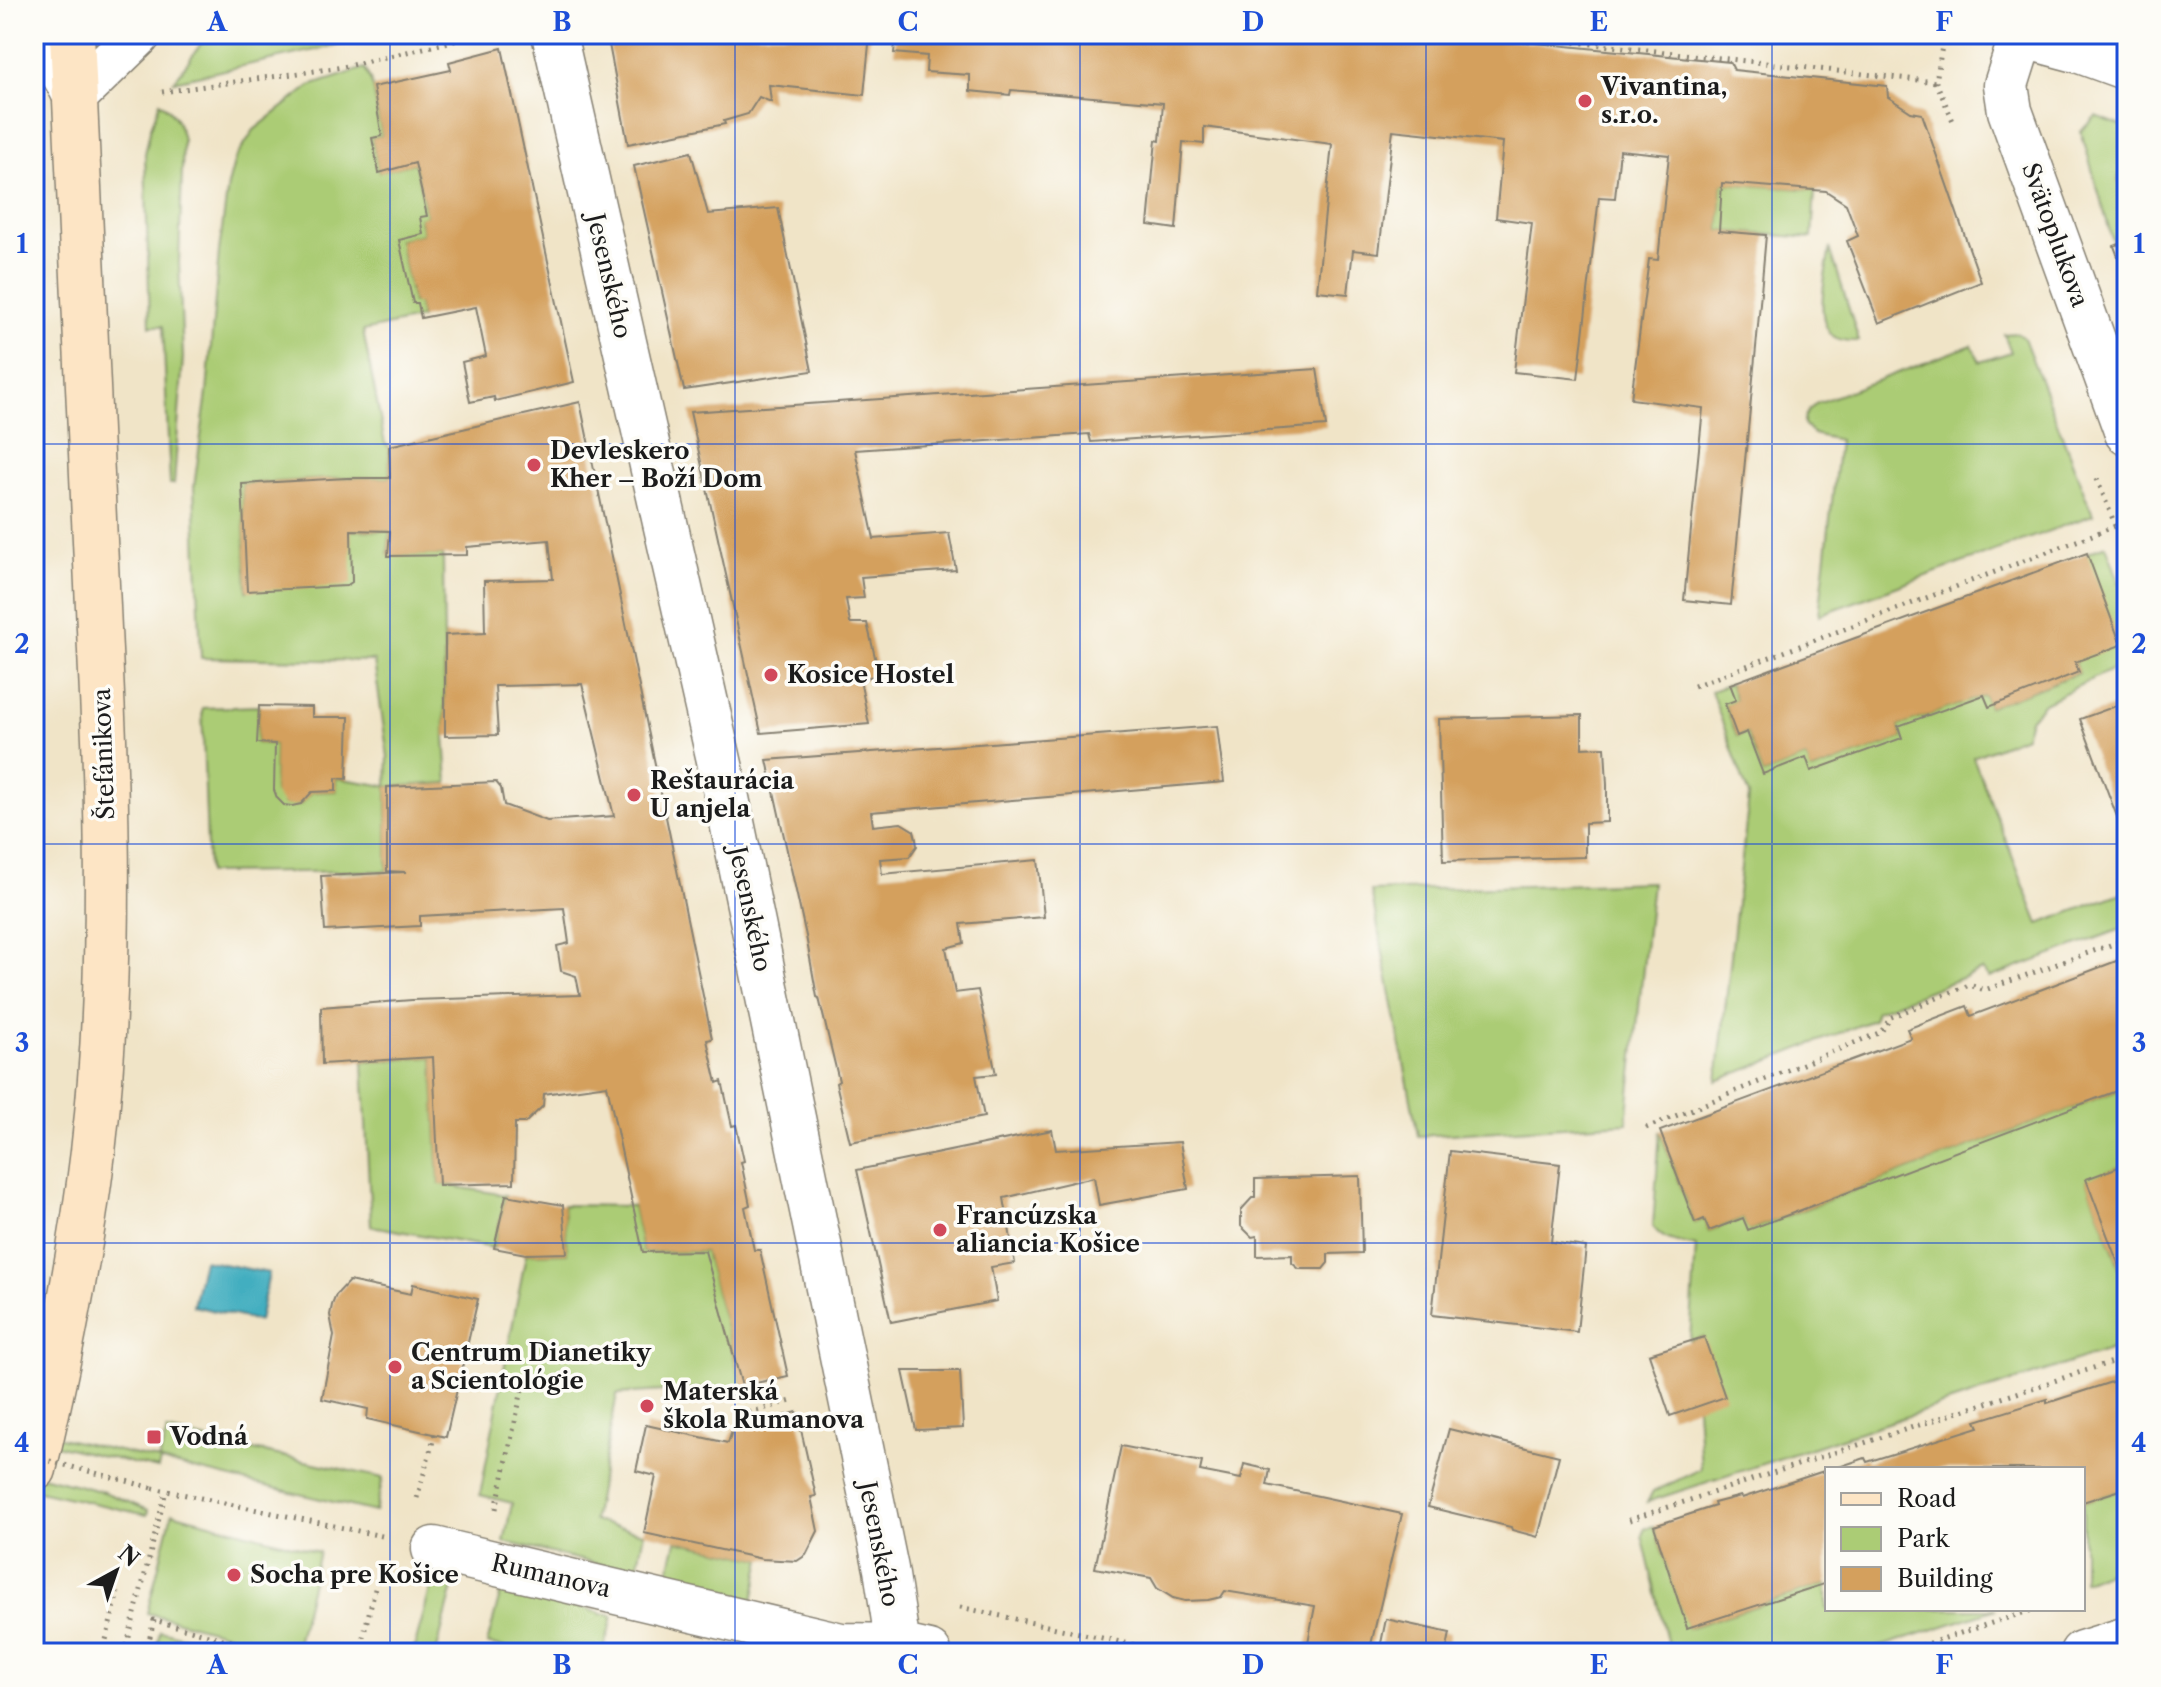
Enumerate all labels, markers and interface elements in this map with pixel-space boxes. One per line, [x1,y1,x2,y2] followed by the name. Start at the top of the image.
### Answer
[206,6,228,38] text: A
[552,6,572,38] text: B
[898,6,918,38] text: C
[1242,6,1264,38] text: D
[1590,6,1608,38] text: E
[1935,6,1953,38] text: F
[1600,72,1727,129] place label: Vivantina, s.r.o.
[1576,92,1594,110] marker: Vivantina, s.r.o.
[2016,159,2095,311] street label: Svätoplukova
[580,207,638,341] street label: Jesenského
[16,228,28,260] text: 1
[2133,228,2145,260] text: 1
[550,436,762,493] place label: Devleskero Kher – Boží Dom
[525,456,543,474] marker: Devleskero Kher – Boží Dom
[14,628,30,660] text: 2
[2131,628,2147,660] text: 2
[787,660,954,689] place label: Kosice Hostel
[762,666,780,684] marker: Kosice Hostel
[86,687,120,820] street label: Štefánikova
[650,766,795,823] place label: Reštaurácia U anjela
[625,786,643,804] marker: Reštaurácia U anjela
[722,840,778,974] street label: Jesenského
[15,1027,29,1059] text: 3
[2132,1027,2146,1059] text: 3
[956,1201,1140,1258] place label: Francúzska aliancia Košice
[931,1221,949,1239] marker: Francúzska aliancia Košice
[411,1338,652,1395] place label: Centrum Dianetiky a Scientológie
[386,1358,404,1376] marker: Centrum Dianetiky a Scientológie
[663,1377,865,1434] place label: Materská škola Rumanova
[638,1397,656,1415] marker: Materská škola Rumanova
[169,1422,249,1451] place label: Vodná
[14,1427,30,1459] text: 4
[2131,1427,2147,1459] text: 4
[145,1428,163,1446] marker: Vodná
[1825,1467,2085,1611] legend
[852,1475,906,1609] street label: Jesenského
[1897,1484,1957,1513] text: Road
[1897,1524,1950,1553] text: Park
[76,1531,156,1611] north arrow
[113,1540,145,1573] text: N
[489,1548,614,1603] street label: Rumanova
[250,1560,459,1589] place label: Socha pre Košice
[1897,1564,1993,1593] text: Building
[225,1566,243,1584] marker: Socha pre Košice
[206,1649,228,1681] text: A
[552,1649,572,1681] text: B
[898,1649,918,1681] text: C
[1242,1649,1264,1681] text: D
[1590,1649,1608,1681] text: E
[1935,1649,1953,1681] text: F

